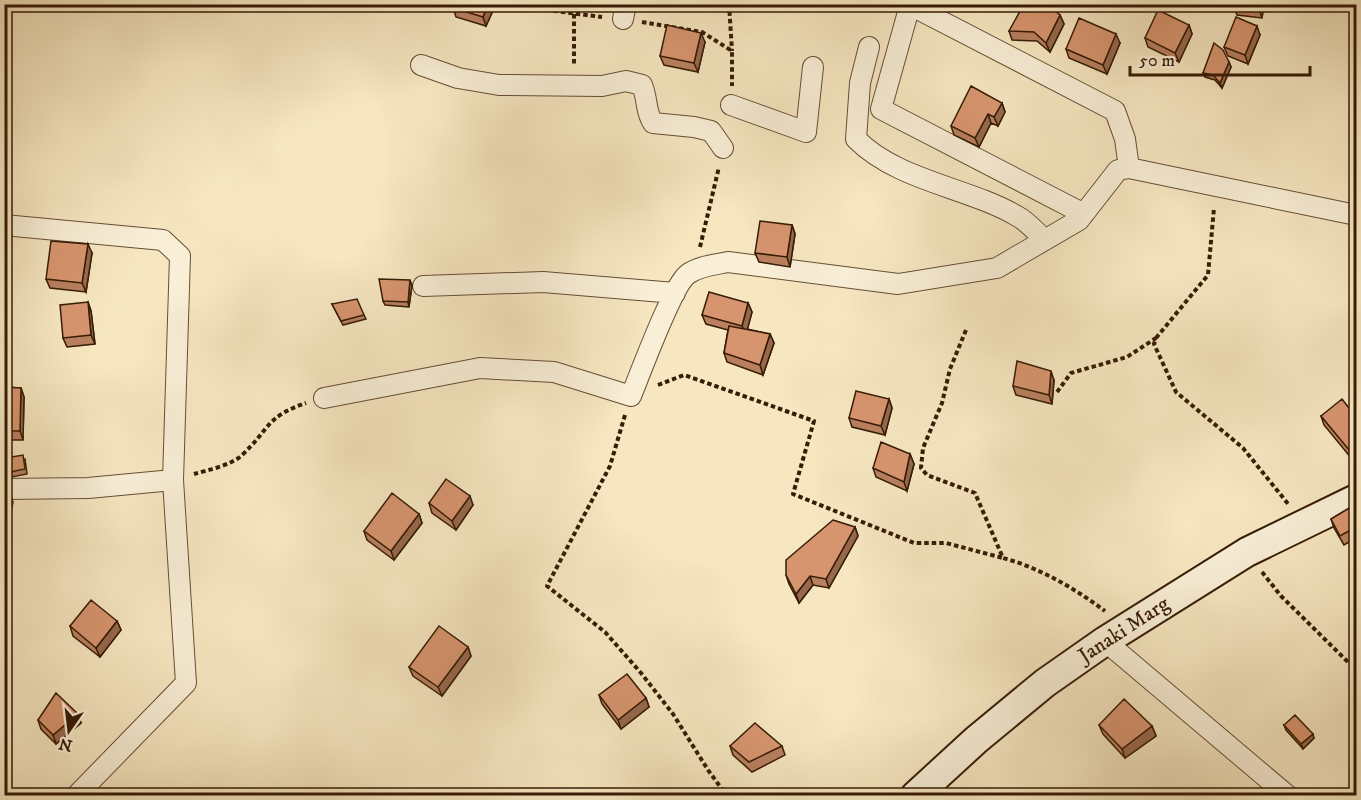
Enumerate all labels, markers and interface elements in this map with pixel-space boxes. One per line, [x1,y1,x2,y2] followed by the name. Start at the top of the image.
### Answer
[1130,39,1310,77] scale bar
[1139,50,1175,72] text: 50 m
[1072,591,1175,670] street label: Janaki Marg
[39,701,99,761] north arrow
[57,733,74,756] text: N

